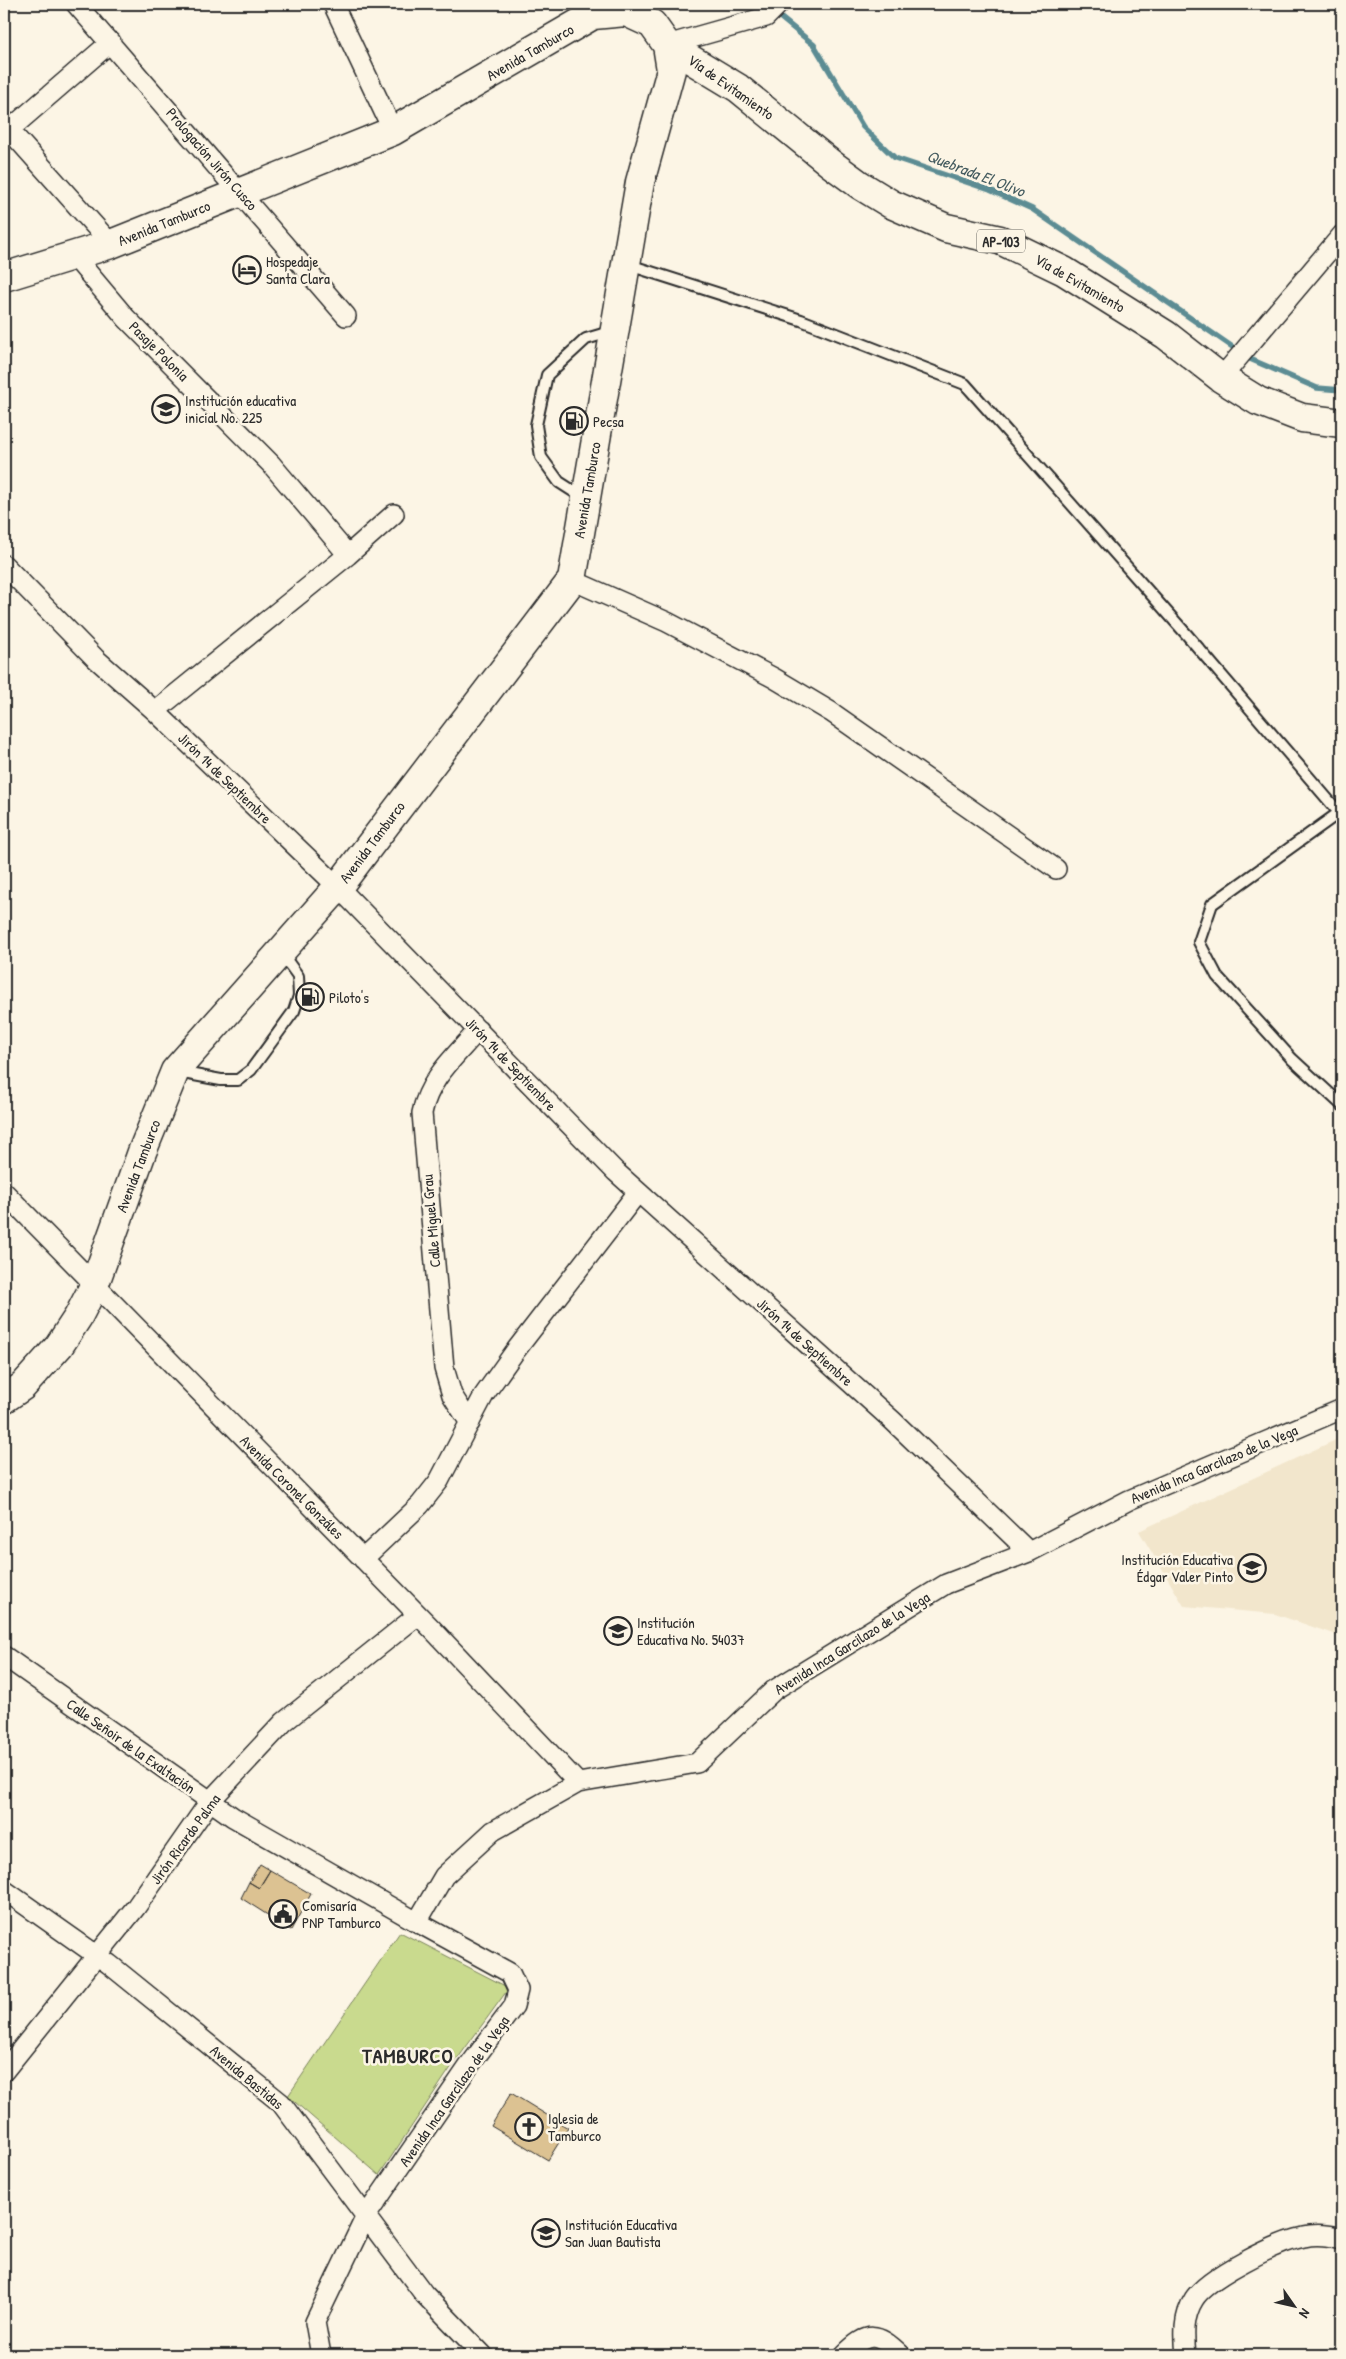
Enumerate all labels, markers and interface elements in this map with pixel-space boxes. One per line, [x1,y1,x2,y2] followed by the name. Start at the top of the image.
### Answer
[483,19,577,85] street label: Avenida Tamburco
[684,49,778,125] street label: Vía de Evitamiento
[161,103,263,215] street label: Prologación Jirón Cusco
[924,144,1029,202] water label: Quebrada El Olivo
[115,195,213,251] street label: Avenida Tamburco
[977,230,1025,252] road number: AP-103
[1031,249,1129,317] street label: Vía de Evitamiento
[266,251,330,289] place label: Hospedaje Santa Clara
[232,255,262,285] hotel icon: Hospedaje Santa Clara
[124,316,194,386] street label: Pasaje Polonia
[185,390,296,428] place label: Institución educativa inicial No. 225
[151,394,181,424] school or university icon: Institución educativa inicial No. 225
[559,406,589,436] fuel station icon: Pecsa
[593,411,624,432] place label: Pecsa
[568,440,606,540] street label: Avenida Tamburco
[174,728,276,828] street label: Jirón 14 de Septiembre
[334,797,410,887] street label: Avenida Tamburco
[295,982,325,1012] fuel station icon: Piloto's
[329,987,369,1008] place label: Piloto's
[461,1013,561,1115] street label: Jirón 14 de Septiembre
[111,1117,165,1215] street label: Avenida Tamburco
[416,1174,446,1268] street label: Calle Miguel Grau
[752,1293,858,1391] street label: Jirón 14 de Septiembre
[1127,1419,1301,1509] street label: Avenida Inca Garcilazo de la Vega
[235,1430,349,1544] street label: Avenida Coronel Gonzáles
[1121,1549,1233,1587] place label: Institución Educativa Édgar Valer Pinto
[1237,1553,1267,1583] school or university icon: Institución Educativa Édgar Valer Pinto
[770,1586,934,1699] street label: Avenida Inca Garcilazo de la Vega
[637,1612,745,1650] place label: Institución Educativa No. 54037
[603,1616,633,1646] school or university icon: Institución Educativa No. 54037
[62,1693,200,1799] street label: Calle Señoir de la Exaltación
[145,1789,225,1889] street label: Jirón Ricardo Palma
[302,1895,381,1933] place label: Comisaría PNP Tamburco
[268,1899,298,1929] public building icon: Comisaría PNP Tamburco
[394,2011,514,2171] street label: Avenida Inca Garcilazo de la Vega
[206,2040,288,2114] street label: Avenida Bastidas
[361,2042,454,2069] district label: TAMBURCO
[548,2108,601,2146] place label: Iglesia de Tamburco
[514,2112,544,2142] church icon: Iglesia de Tamburco
[565,2214,677,2252] place label: Institución Educativa San Juan Bautista
[531,2218,561,2248] school or university icon: Institución Educativa San Juan Bautista
[1268,2282,1318,2332] north arrow
[1295,2305,1315,2322] text: N

